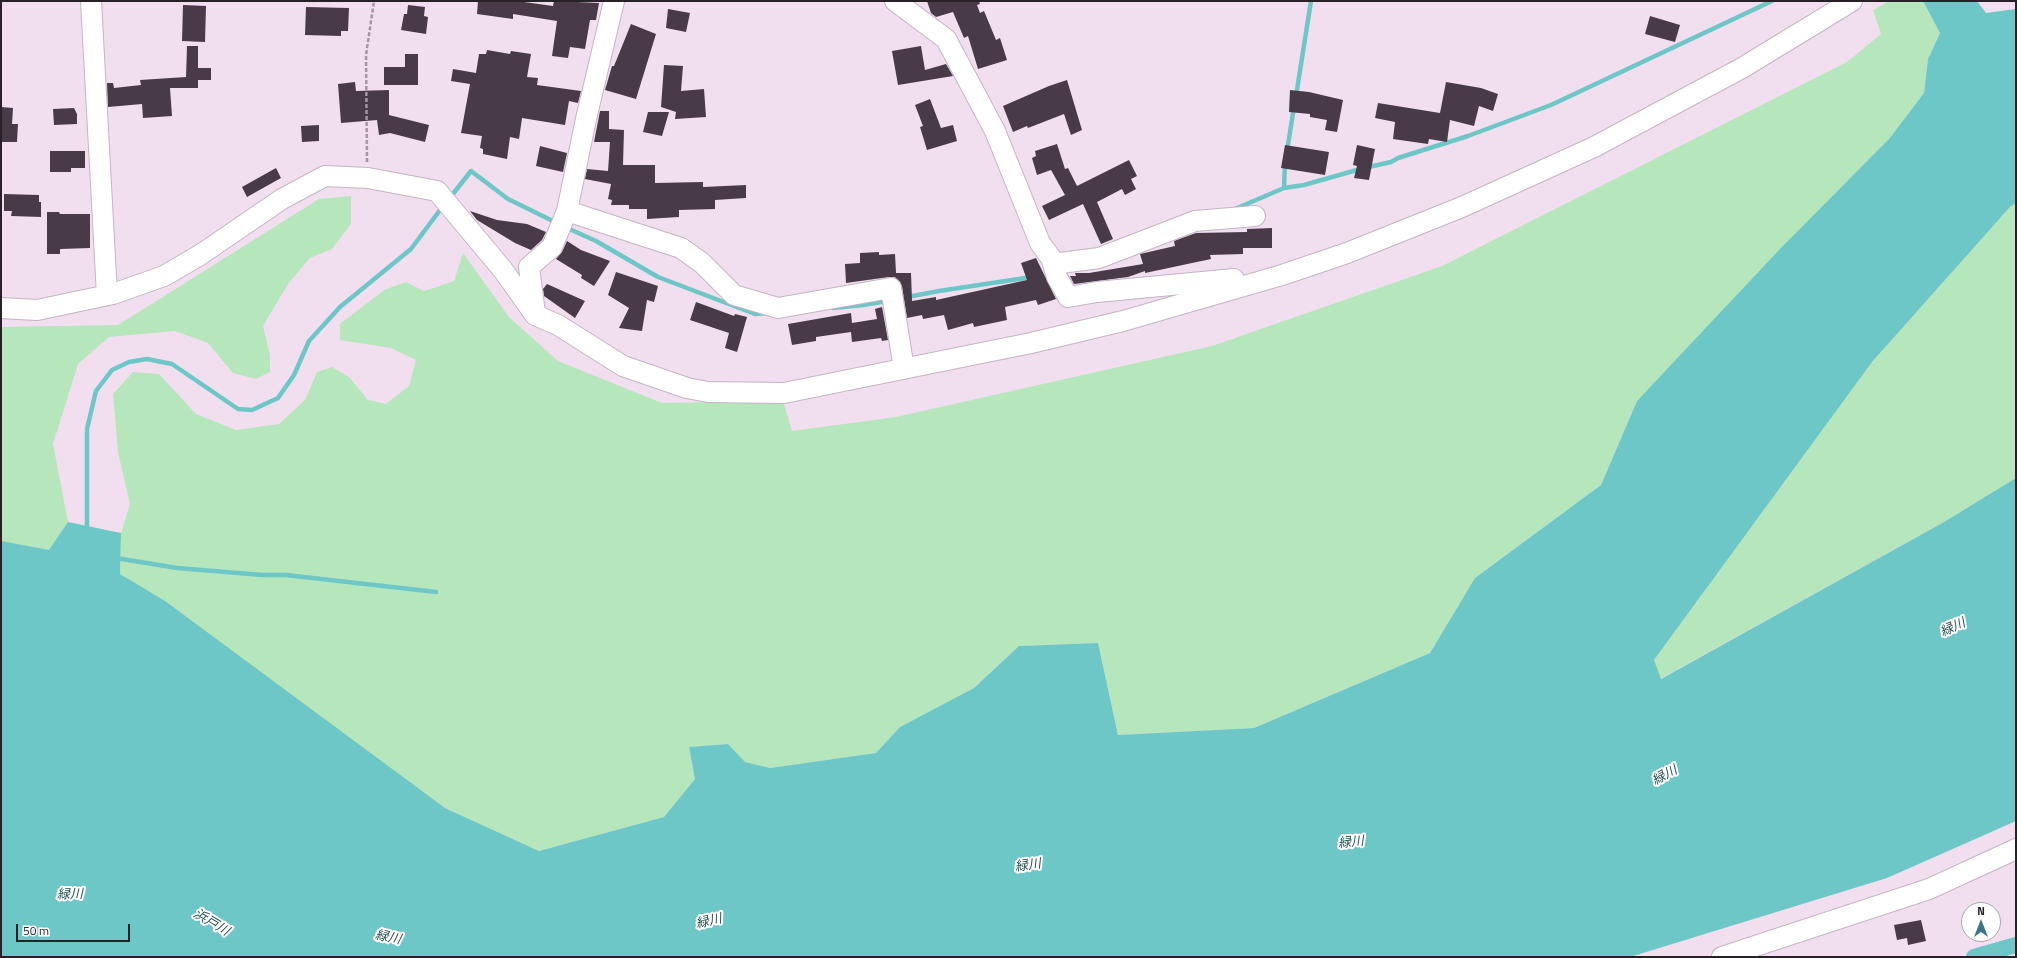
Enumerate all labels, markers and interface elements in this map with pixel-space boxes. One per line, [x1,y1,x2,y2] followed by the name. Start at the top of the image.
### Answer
[1938,616,1968,640] water label: 緑川
[1650,763,1680,789] water label: 緑川
[1337,834,1365,852] water label: 緑川
[1014,856,1042,876] water label: 緑川
[57,887,83,903] water label: 緑川
[1961,902,2001,942] north arrow
[1977,903,1985,919] text: N
[190,906,232,940] water label: 浜戸川
[695,911,723,933] water label: 緑川
[18,916,132,942] scale bar
[23,921,49,940] text: 50 m
[374,928,402,948] water label: 緑川

